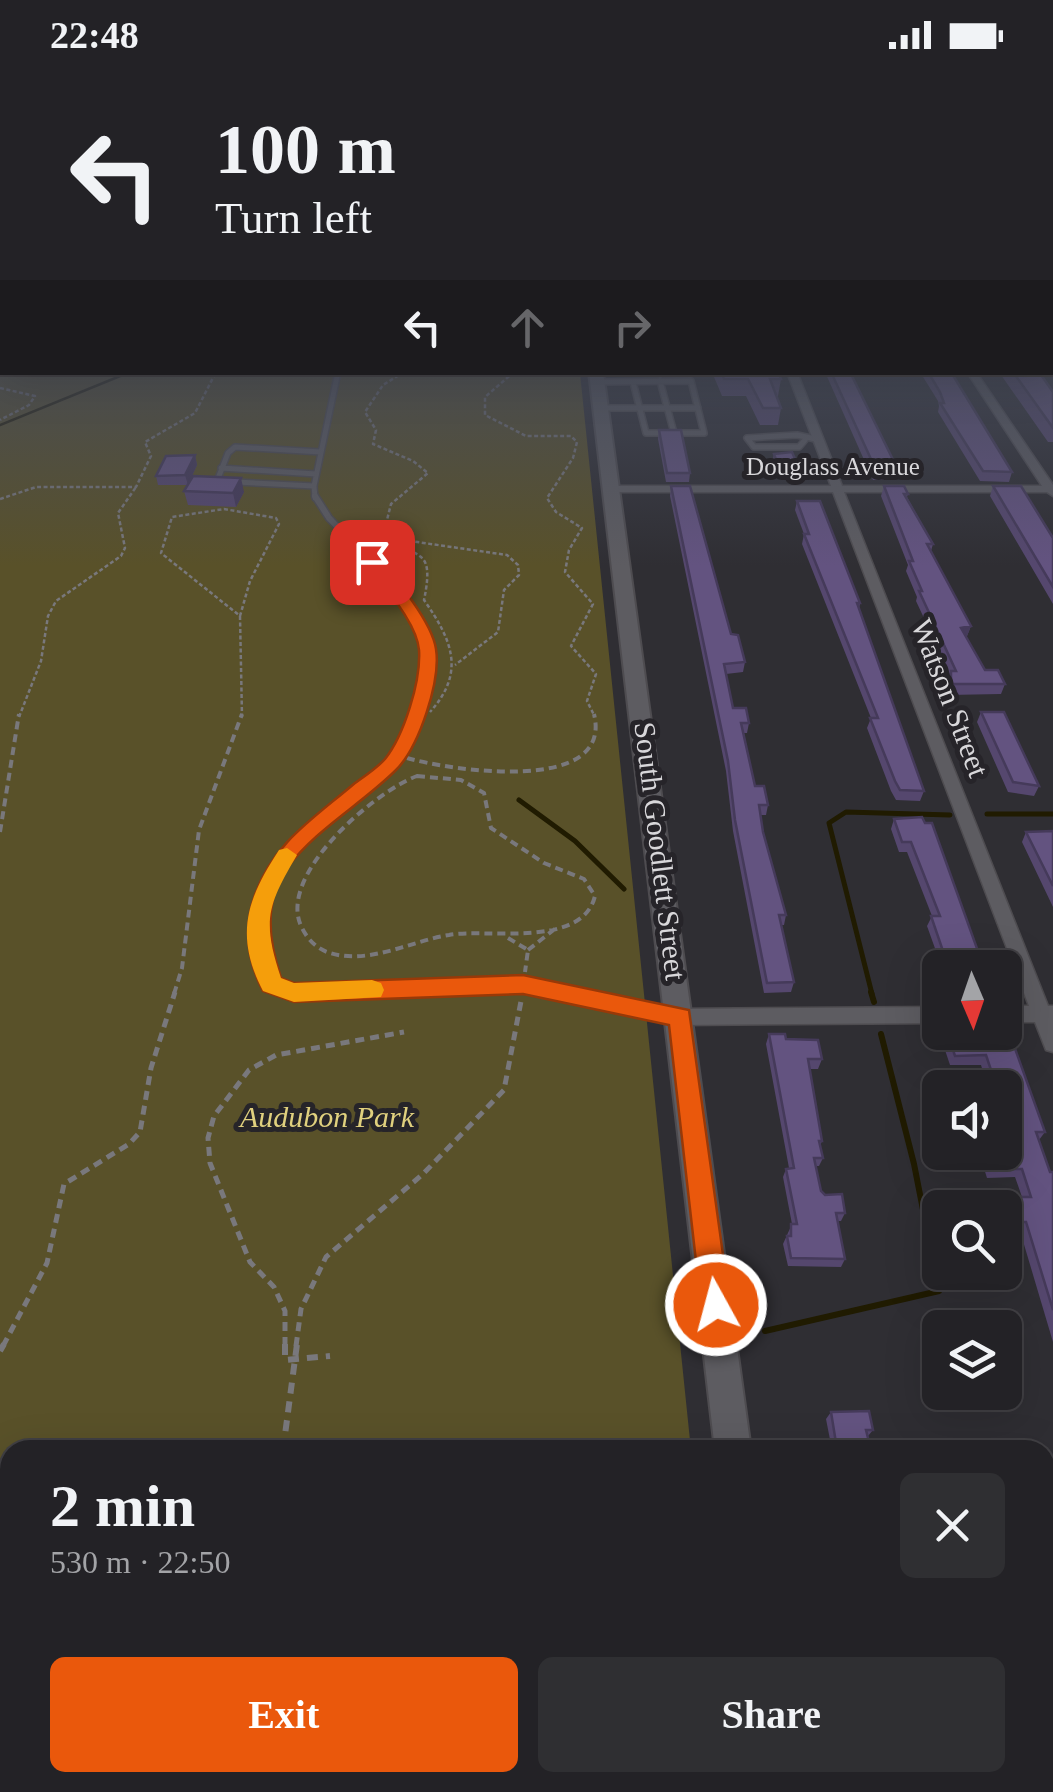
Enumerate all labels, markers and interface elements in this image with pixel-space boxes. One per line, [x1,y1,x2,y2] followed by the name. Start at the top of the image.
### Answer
[50,14,139,56] text: 22:48
[50,110,180,240] icon: left
[215,111,396,188] text: 100 m
[215,193,372,243] text: Turn left
[395,300,450,355] icon: left
[500,300,555,355] icon: ahead
[605,300,660,355] icon: right
[746,453,920,480] street label: Douglass Avenue
[330,520,415,605] pin
[345,535,400,590] icon: arrive
[905,614,996,782] street label: Watson Street
[628,720,693,983] street label: South Goodlett Street
[922,950,1022,1050] north arrow
[922,950,1022,1410] map controls
[922,1070,1022,1170] button: sound
[238,1100,415,1133] park label: Audubon Park
[922,1190,1022,1290] button: search
[664,1253,768,1357] position arrow
[922,1310,1022,1410] button: layers
[50,1473,195,1539] text: 2 min
[900,1473,1005,1578] button: close
[50,1544,230,1580] text: 530 m · 22:50
[50,1657,518,1772] button: Exit
[538,1657,1005,1772] button: Share

